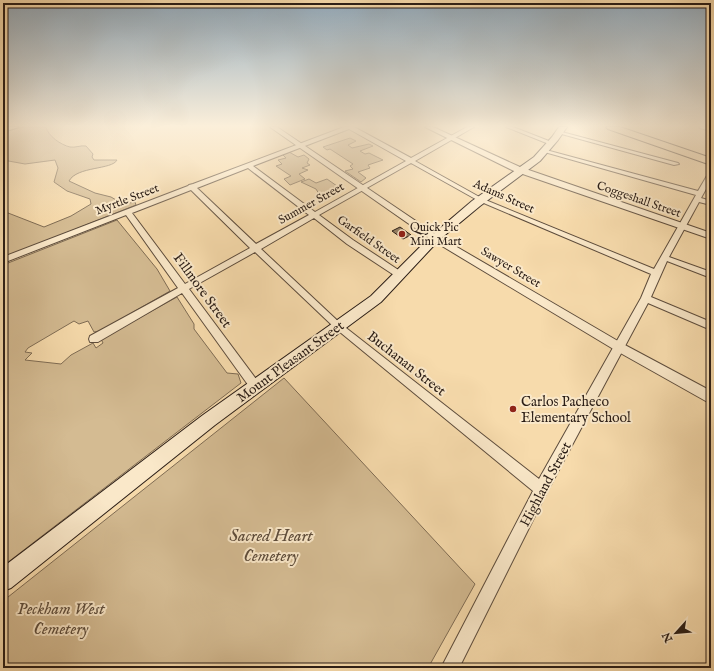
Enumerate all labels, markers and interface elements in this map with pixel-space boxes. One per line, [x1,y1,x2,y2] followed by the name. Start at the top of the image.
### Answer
[470,176,537,217] street label: Adams Street
[595,178,683,221] street label: Coggeshall Street
[276,179,347,228] street label: Summer Street
[93,181,161,218] street label: Myrtle Street
[334,212,403,267] street label: Garfield Street
[410,220,462,249] place label: Quick Pic Mini Mart
[397,229,407,239] marker: Quick Pic Mini Mart
[478,244,543,291] street label: Sawyer Street
[169,250,235,332] street label: Fillmore Street
[233,317,348,407] street label: Mount Pleasant Street
[363,328,449,400] street label: Buchanan Street
[521,393,631,427] place label: Carlos Pacheco Elementary School
[508,404,518,414] marker: Carlos Pacheco Elementary School
[516,439,576,530] street label: Highland Street
[229,526,313,567] park label: Sacred Heart Cemetery
[17,599,105,640] park label: Peckham West Cemetery
[656,613,696,653] north arrow
[659,629,677,645] text: N

